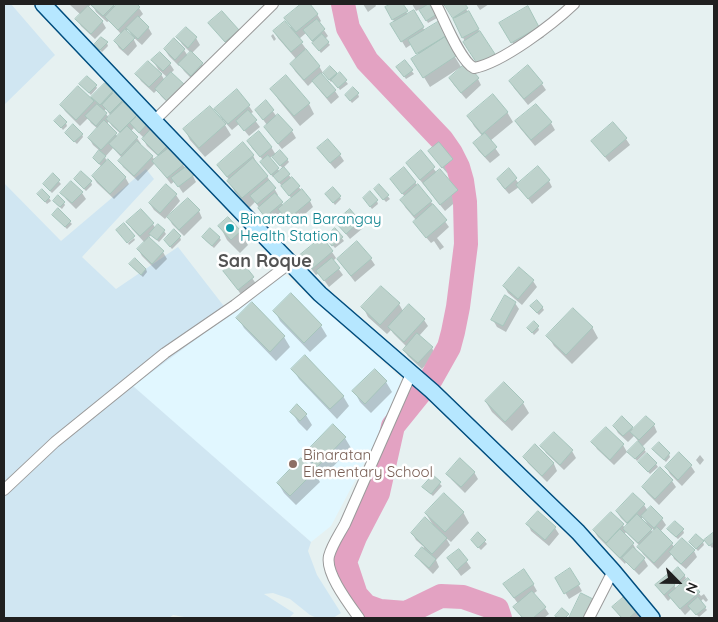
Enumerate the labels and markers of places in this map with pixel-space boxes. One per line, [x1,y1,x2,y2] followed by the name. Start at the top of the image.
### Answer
[240,210,381,245] place label: Binaratan Barangay Health Station
[224,222,236,234] marker: Binaratan Barangay Health Station
[303,446,433,481] place label: Binaratan Elementary School
[287,458,299,470] marker: Binaratan Elementary School

